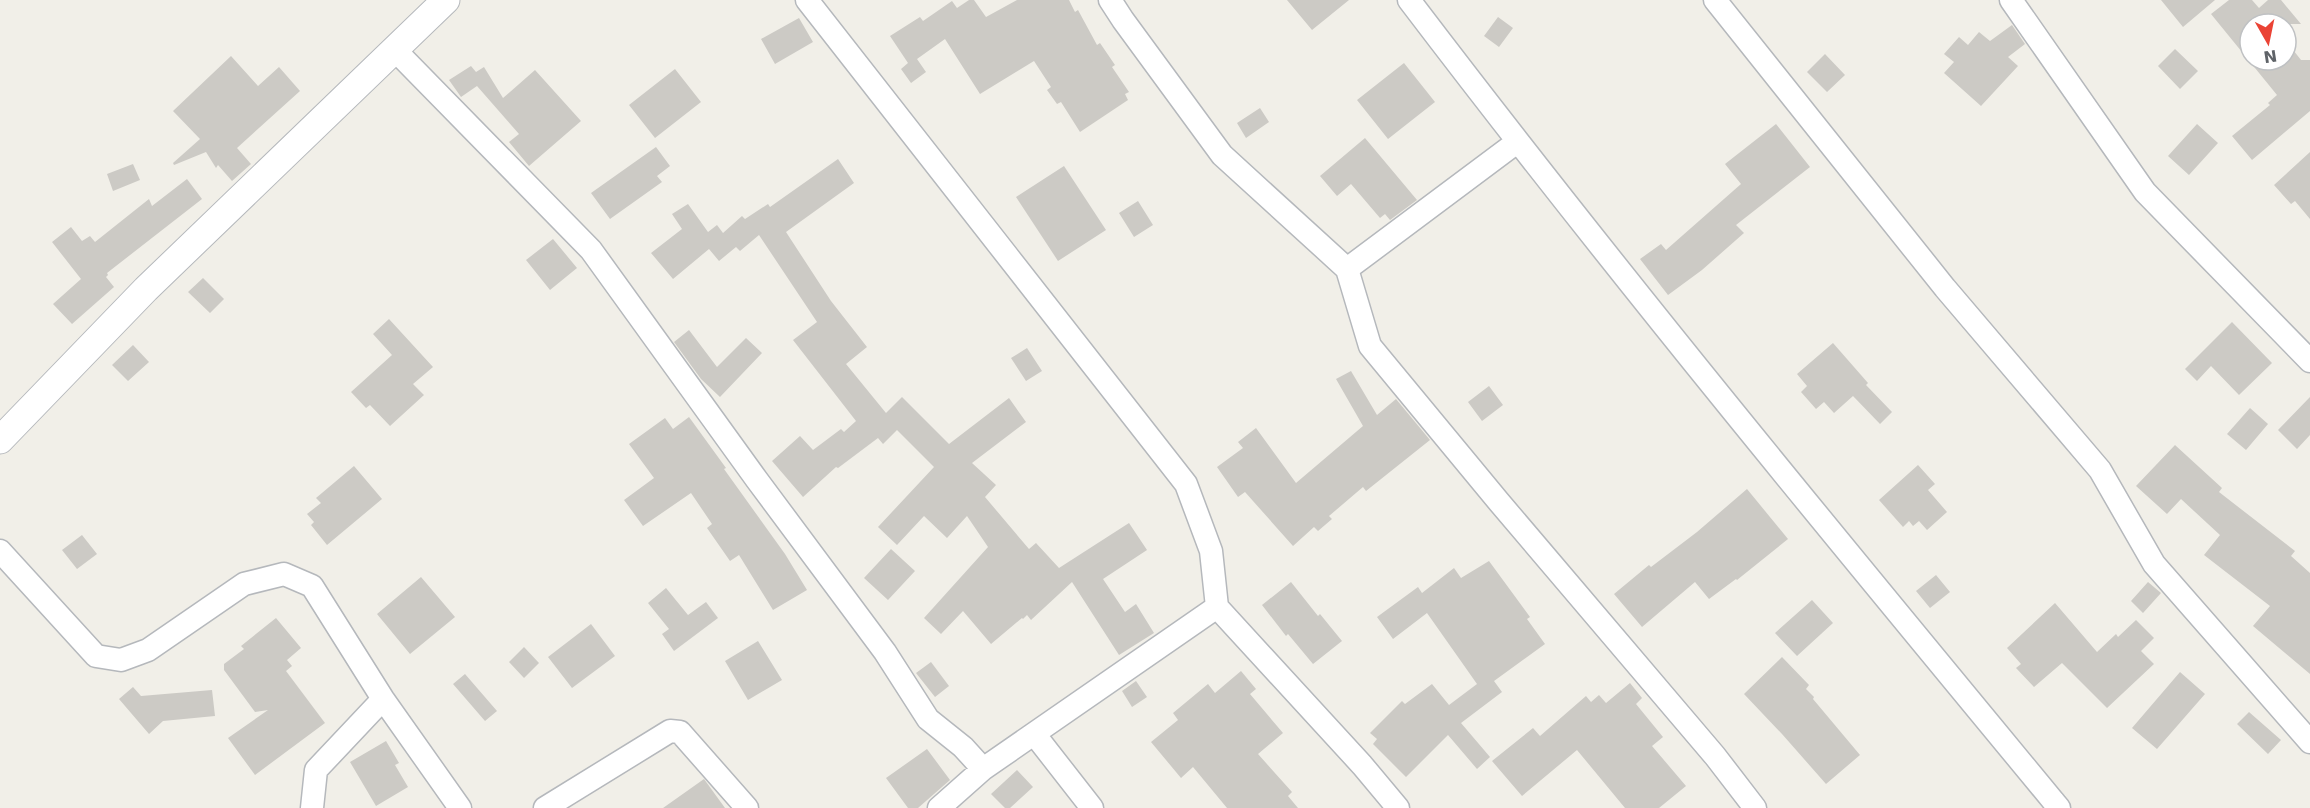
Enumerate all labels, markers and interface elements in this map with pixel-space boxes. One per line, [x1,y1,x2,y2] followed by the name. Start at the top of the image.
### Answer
[2238,12,2298,72] north arrow
[2262,46,2278,67] text: N

